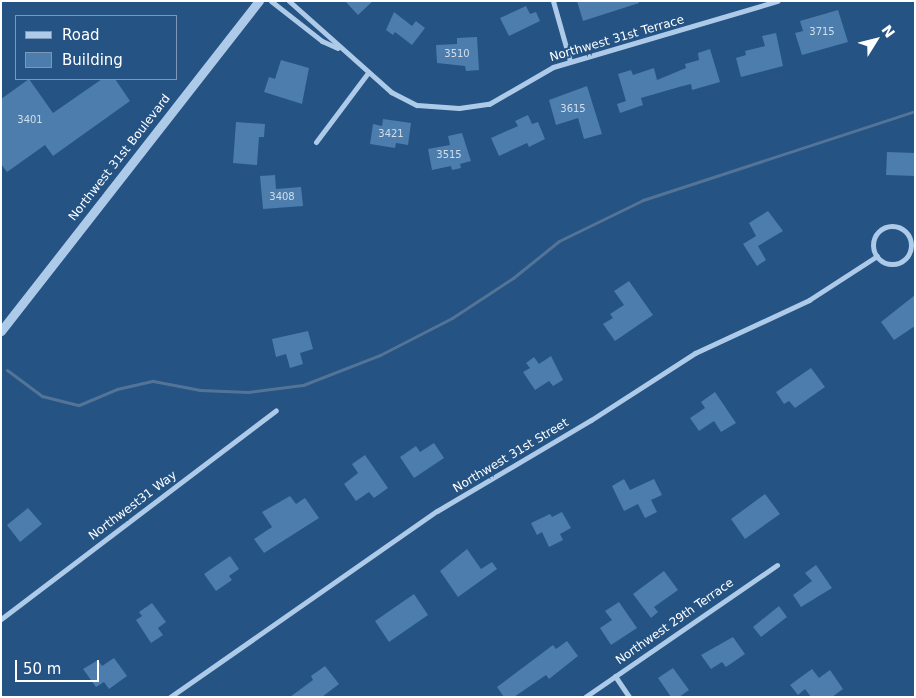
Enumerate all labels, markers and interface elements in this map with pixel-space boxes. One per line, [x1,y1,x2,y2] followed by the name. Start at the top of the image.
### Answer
[548,13,686,65] street label: Northwest 31st Terrace
[15,15,178,80] legend
[851,15,901,65] north arrow
[878,22,898,41] text: N
[62,26,100,44] text: Road
[809,26,835,38] house number: 3715
[444,48,470,60] house number: 3510
[62,51,123,69] text: Building
[66,92,174,224] street label: Northwest 31st Boulevard
[560,103,586,115] house number: 3615
[17,114,43,126] house number: 3401
[378,128,404,140] house number: 3421
[436,149,462,161] house number: 3515
[269,191,295,203] house number: 3408
[451,416,571,496] street label: Northwest 31st Street
[86,468,180,544] street label: Northwest31 Way
[613,576,737,668] street label: Northwest 29th Terrace
[18,650,101,682] scale bar
[23,660,61,678] text: 50 m

